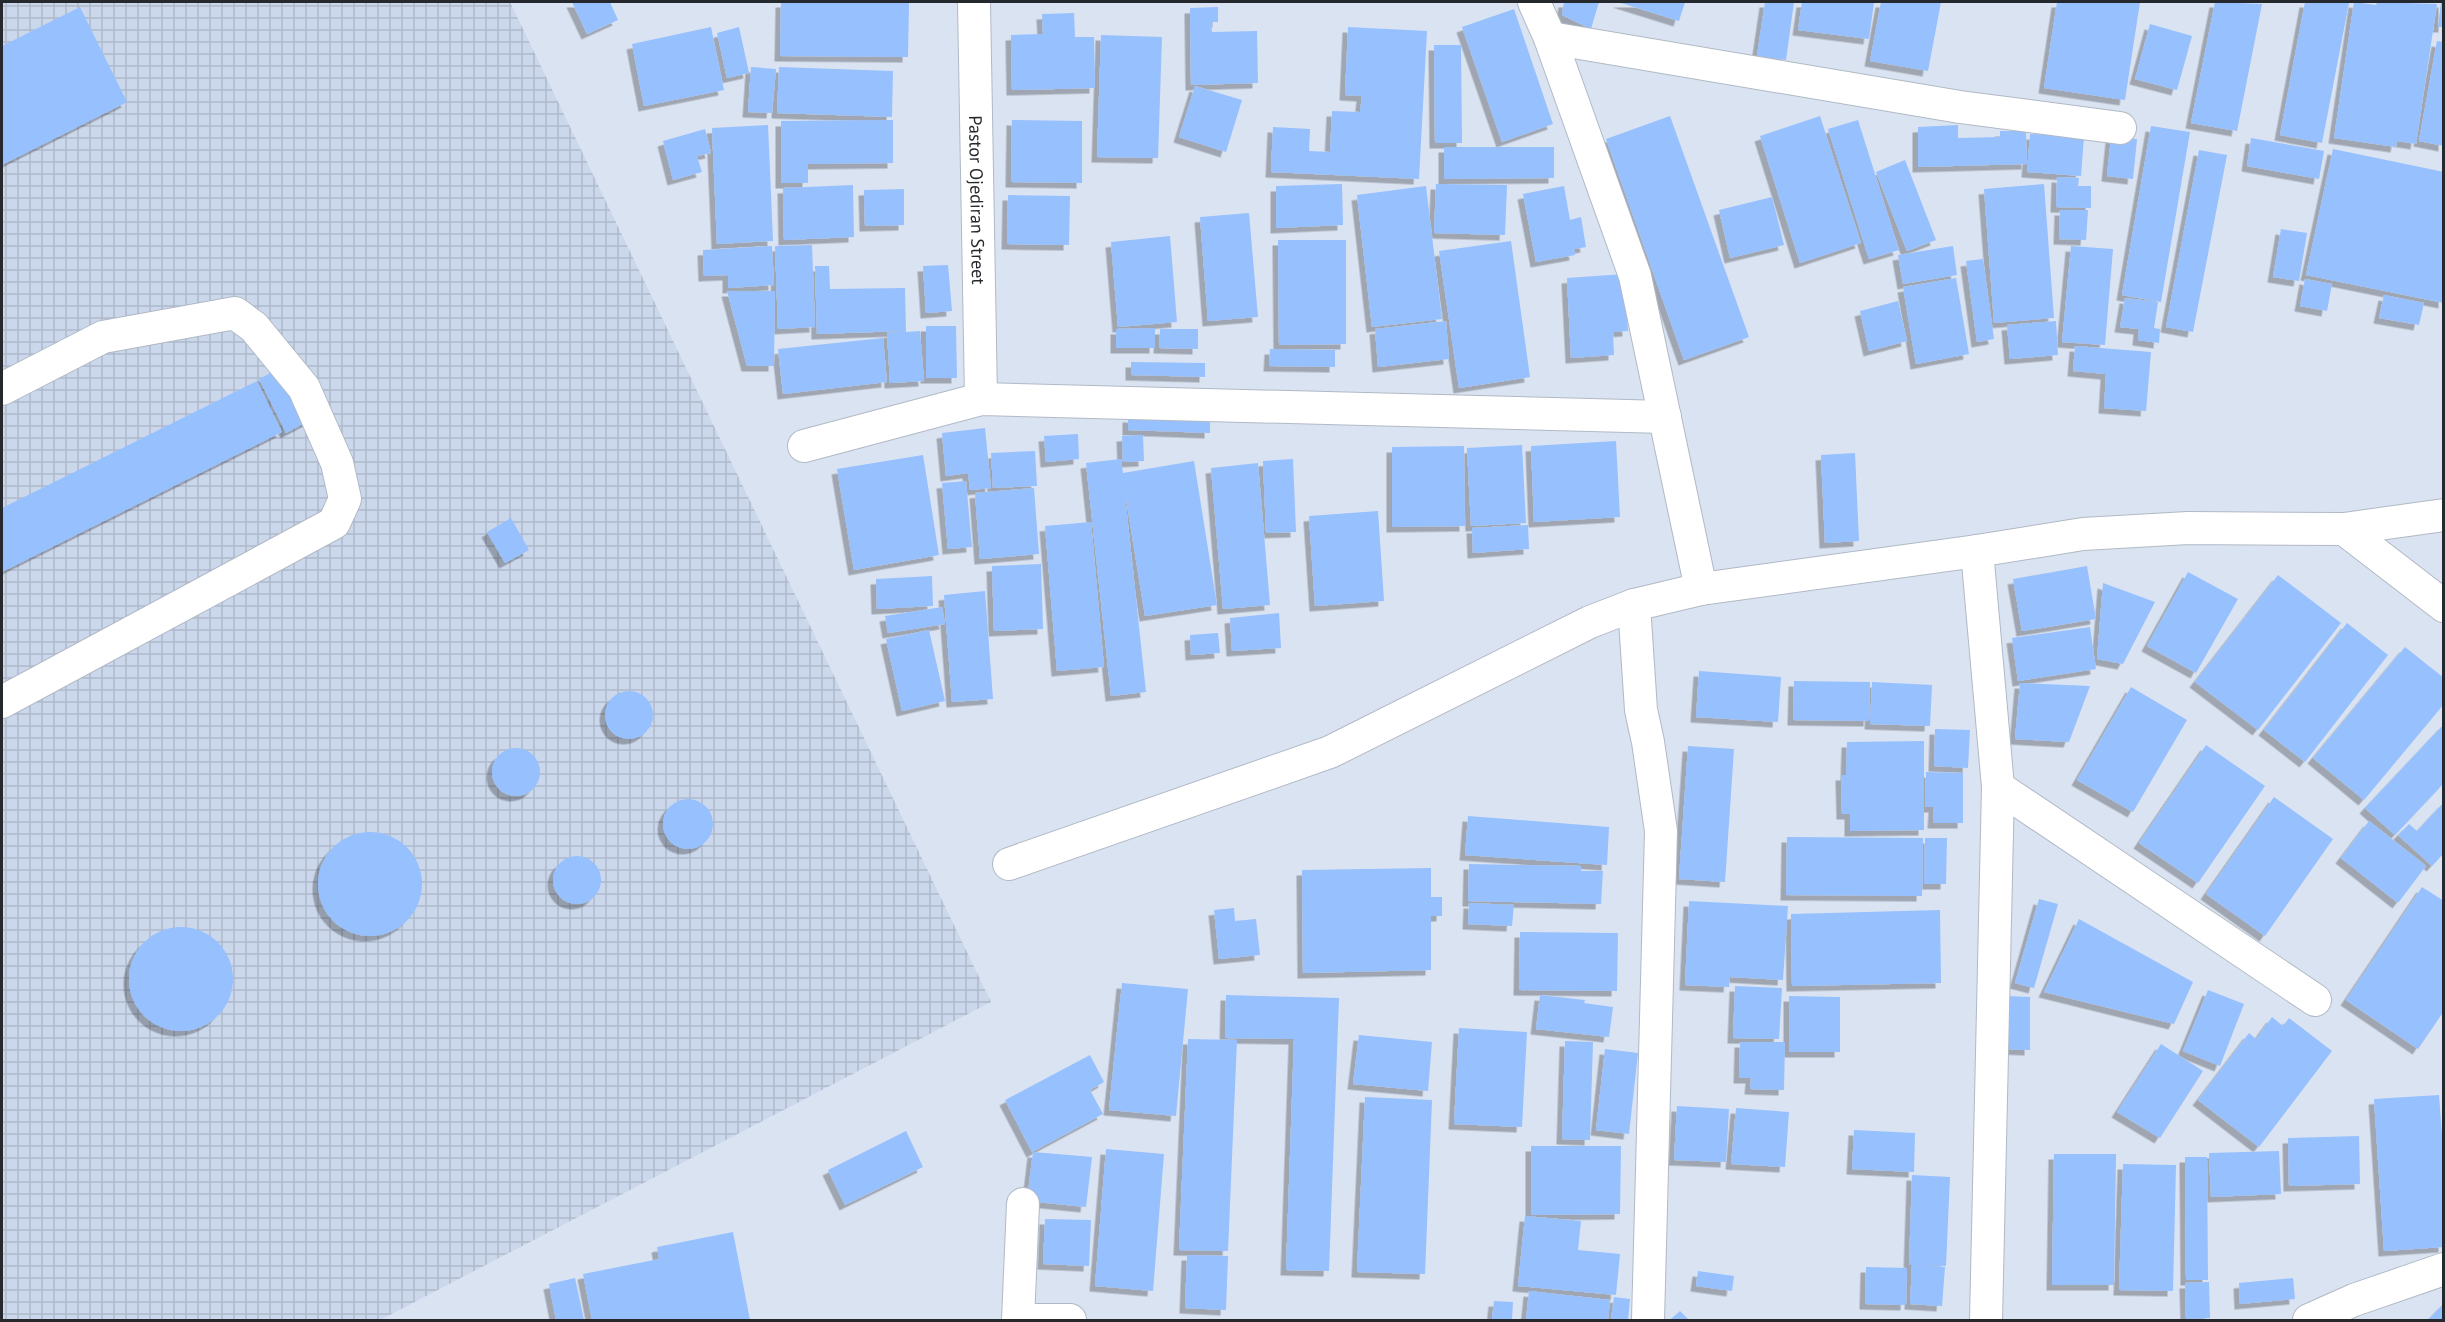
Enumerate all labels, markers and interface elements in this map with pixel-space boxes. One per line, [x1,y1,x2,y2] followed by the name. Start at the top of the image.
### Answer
[965,115,990,285] street label: Pastor Ojediran Street

